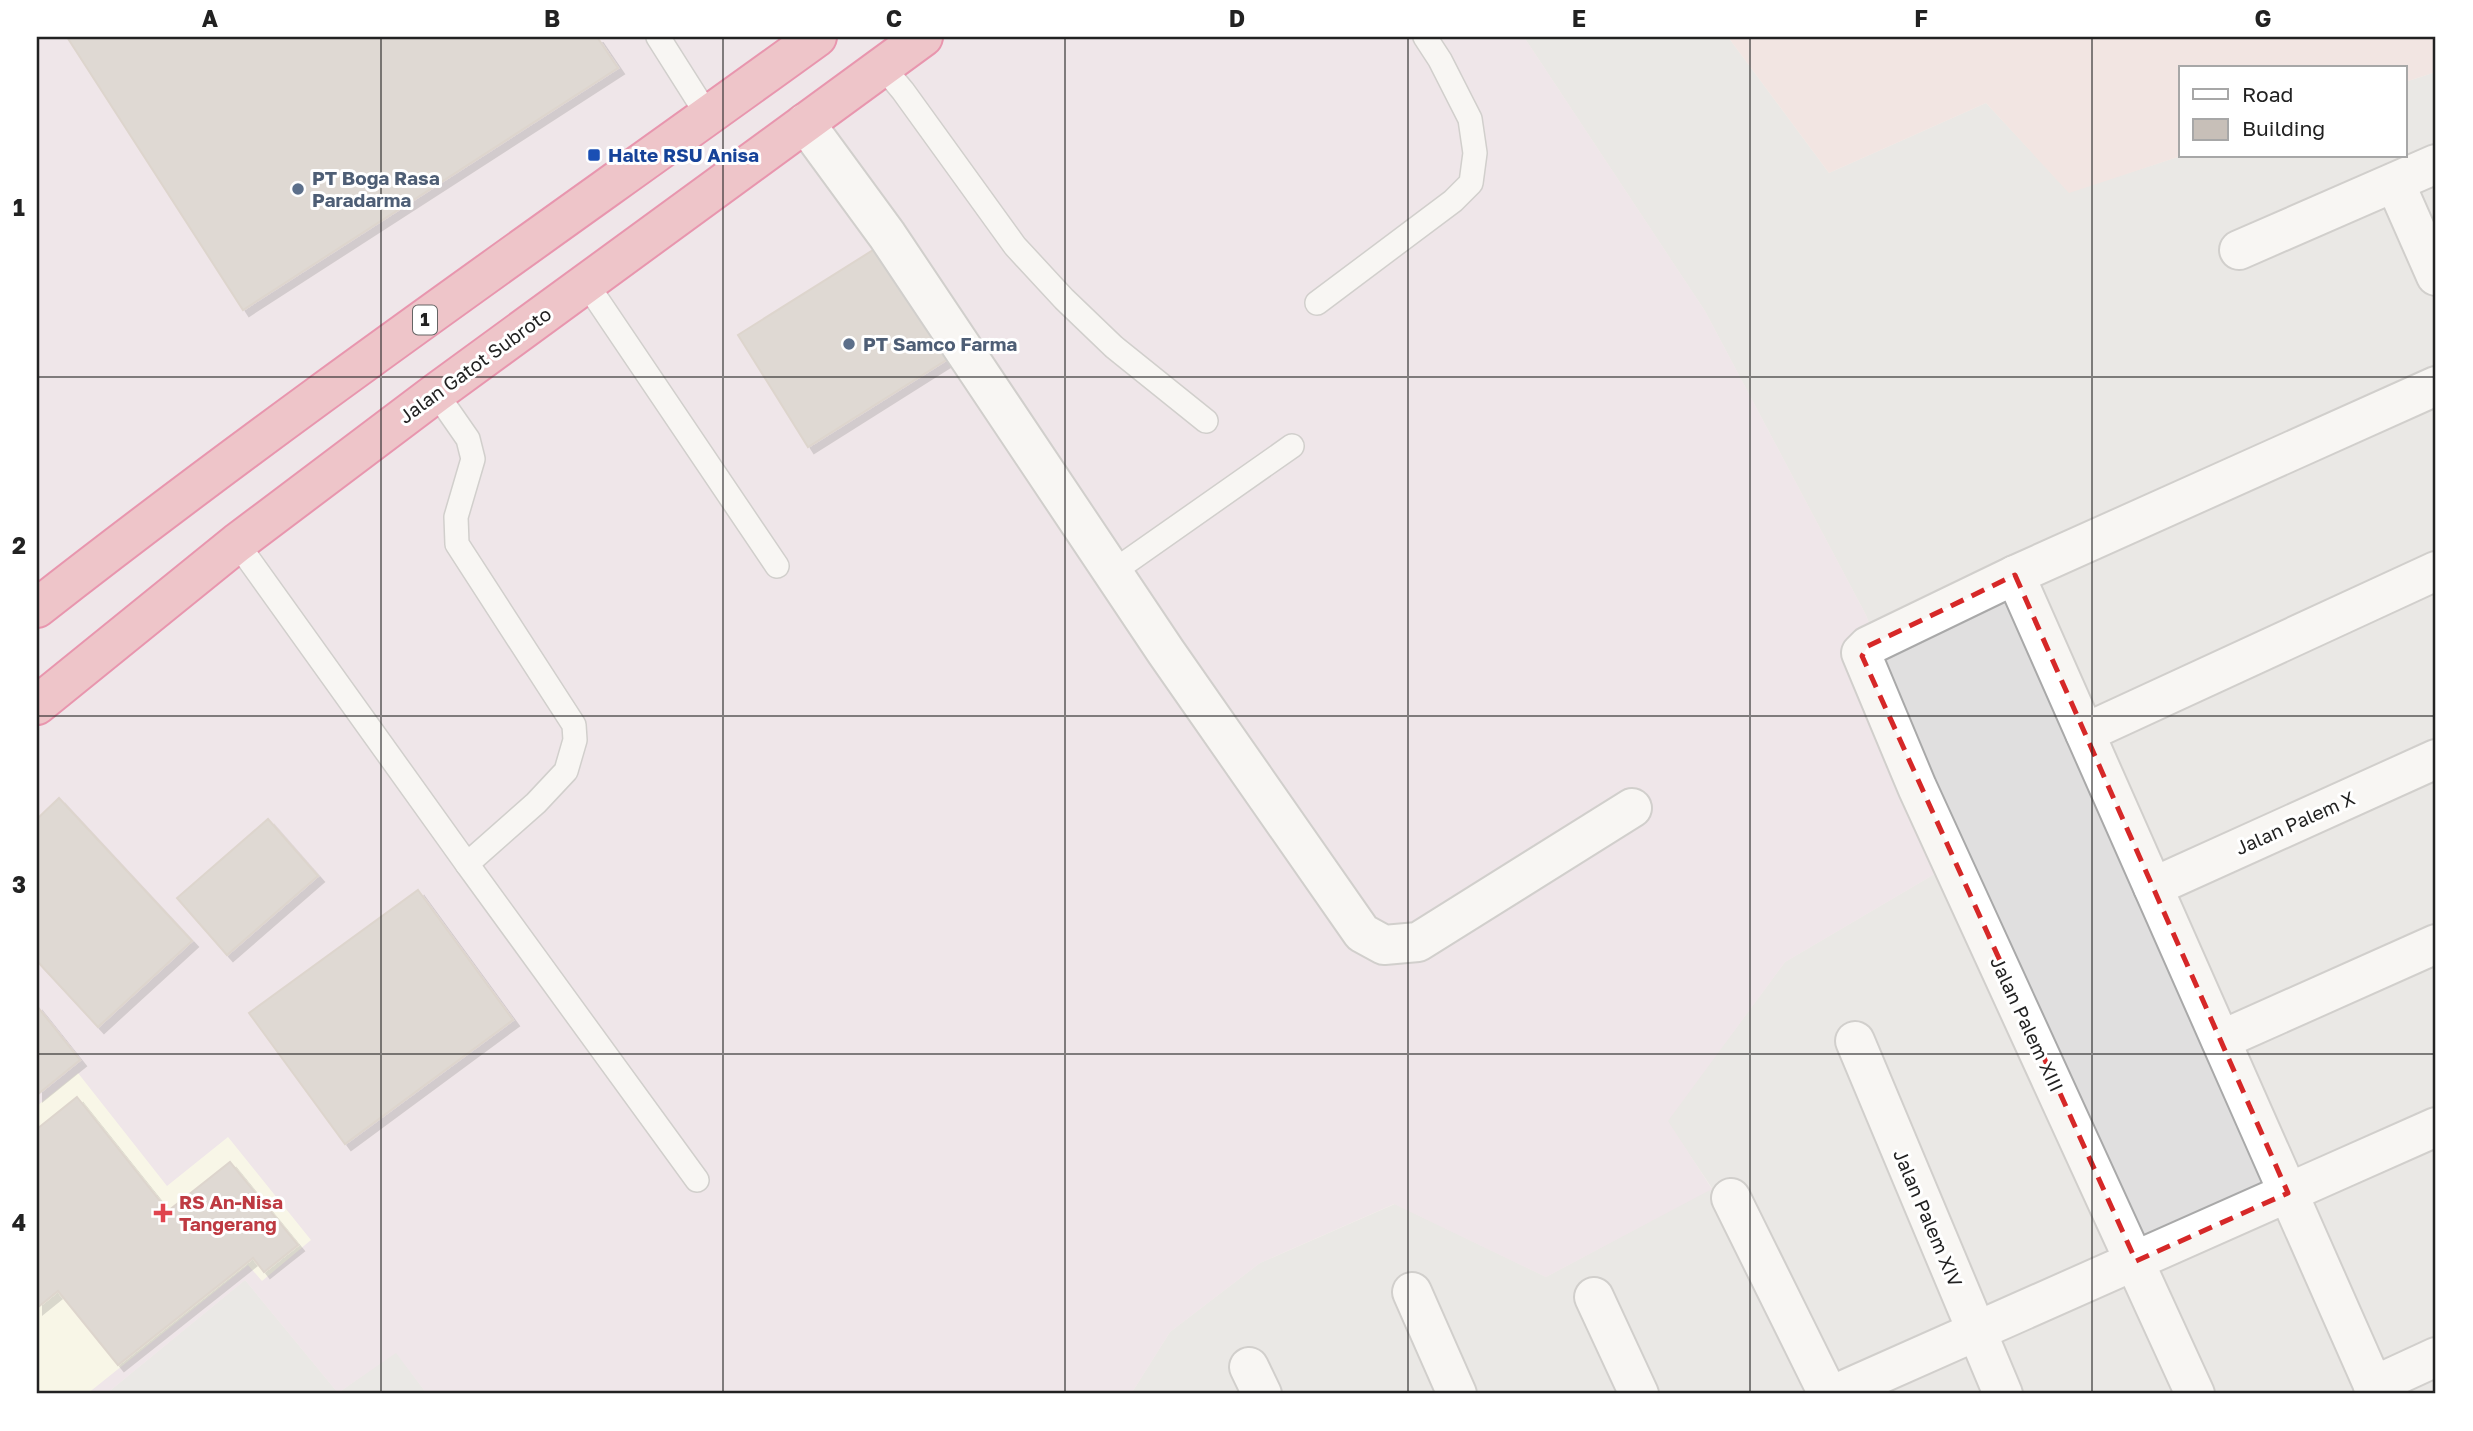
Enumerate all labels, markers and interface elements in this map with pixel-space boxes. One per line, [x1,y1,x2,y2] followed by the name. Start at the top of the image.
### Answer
[202,4,219,32] text: A
[544,4,560,32] text: B
[886,4,902,32] text: C
[1229,4,1245,32] text: D
[1572,4,1586,32] text: E
[1914,4,1928,32] text: F
[2255,4,2271,32] text: G
[2179,66,2406,158] legend
[2242,81,2293,107] text: Road
[2242,115,2325,141] text: Building
[608,143,759,166] place label: Halte RSU Anisa
[586,147,602,163] marker: Halte RSU Anisa
[312,166,440,211] place label: PT Boga Rasa Paradarma
[290,181,306,197] marker: PT Boga Rasa Paradarma
[13,193,25,221] text: 1
[394,302,555,428] street label: Jalan Gatot Subroto
[413,306,437,334] road number: 1
[863,332,1017,355] place label: PT Samco Farma
[841,336,857,352] marker: PT Samco Farma
[12,531,26,559] text: 2
[2231,786,2358,859] street label: Jalan Palem X
[12,870,26,898] text: 3
[1986,953,2069,1095] street label: Jalan Palem XIII
[1889,1146,1968,1290] street label: Jalan Palem XIV
[179,1190,283,1235] place label: RS An-Nisa Tangerang
[153,1203,173,1223] marker: RS An-Nisa Tangerang
[12,1208,26,1236] text: 4

